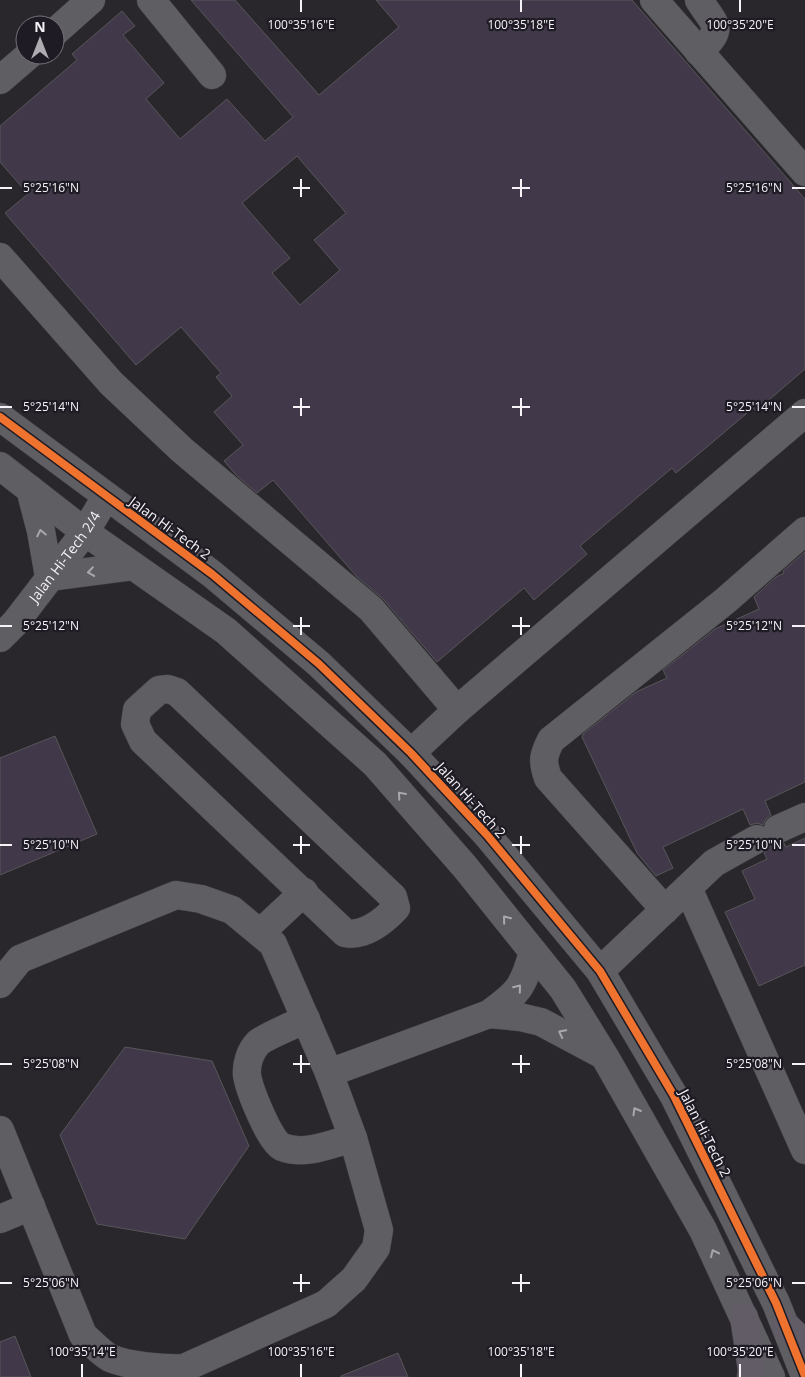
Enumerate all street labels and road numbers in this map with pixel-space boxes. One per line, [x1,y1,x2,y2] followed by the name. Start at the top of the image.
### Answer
[124,491,215,563] street label: Jalan Hi-Tech 2
[23,507,104,608] street label: Jalan Hi-Tech 2/4
[431,756,511,842] street label: Jalan Hi-Tech 2
[674,1084,736,1180] street label: Jalan Hi-Tech 2

